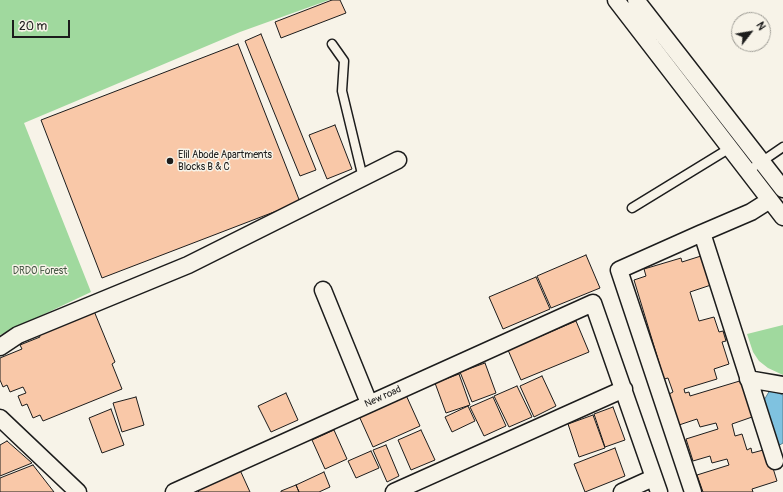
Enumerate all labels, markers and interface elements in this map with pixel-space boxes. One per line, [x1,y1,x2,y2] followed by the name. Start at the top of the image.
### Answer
[14,12,72,38] scale bar
[731,12,771,52] north arrow
[19,19,47,34] text: 20 m
[753,20,768,33] text: N
[178,149,272,172] place label: Elil Abode Apartments Blocks B & C
[165,156,175,166] marker: Elil Abode Apartments Blocks B & C
[13,265,67,277] park label: DRDO Forest
[363,384,403,410] street label: New road

